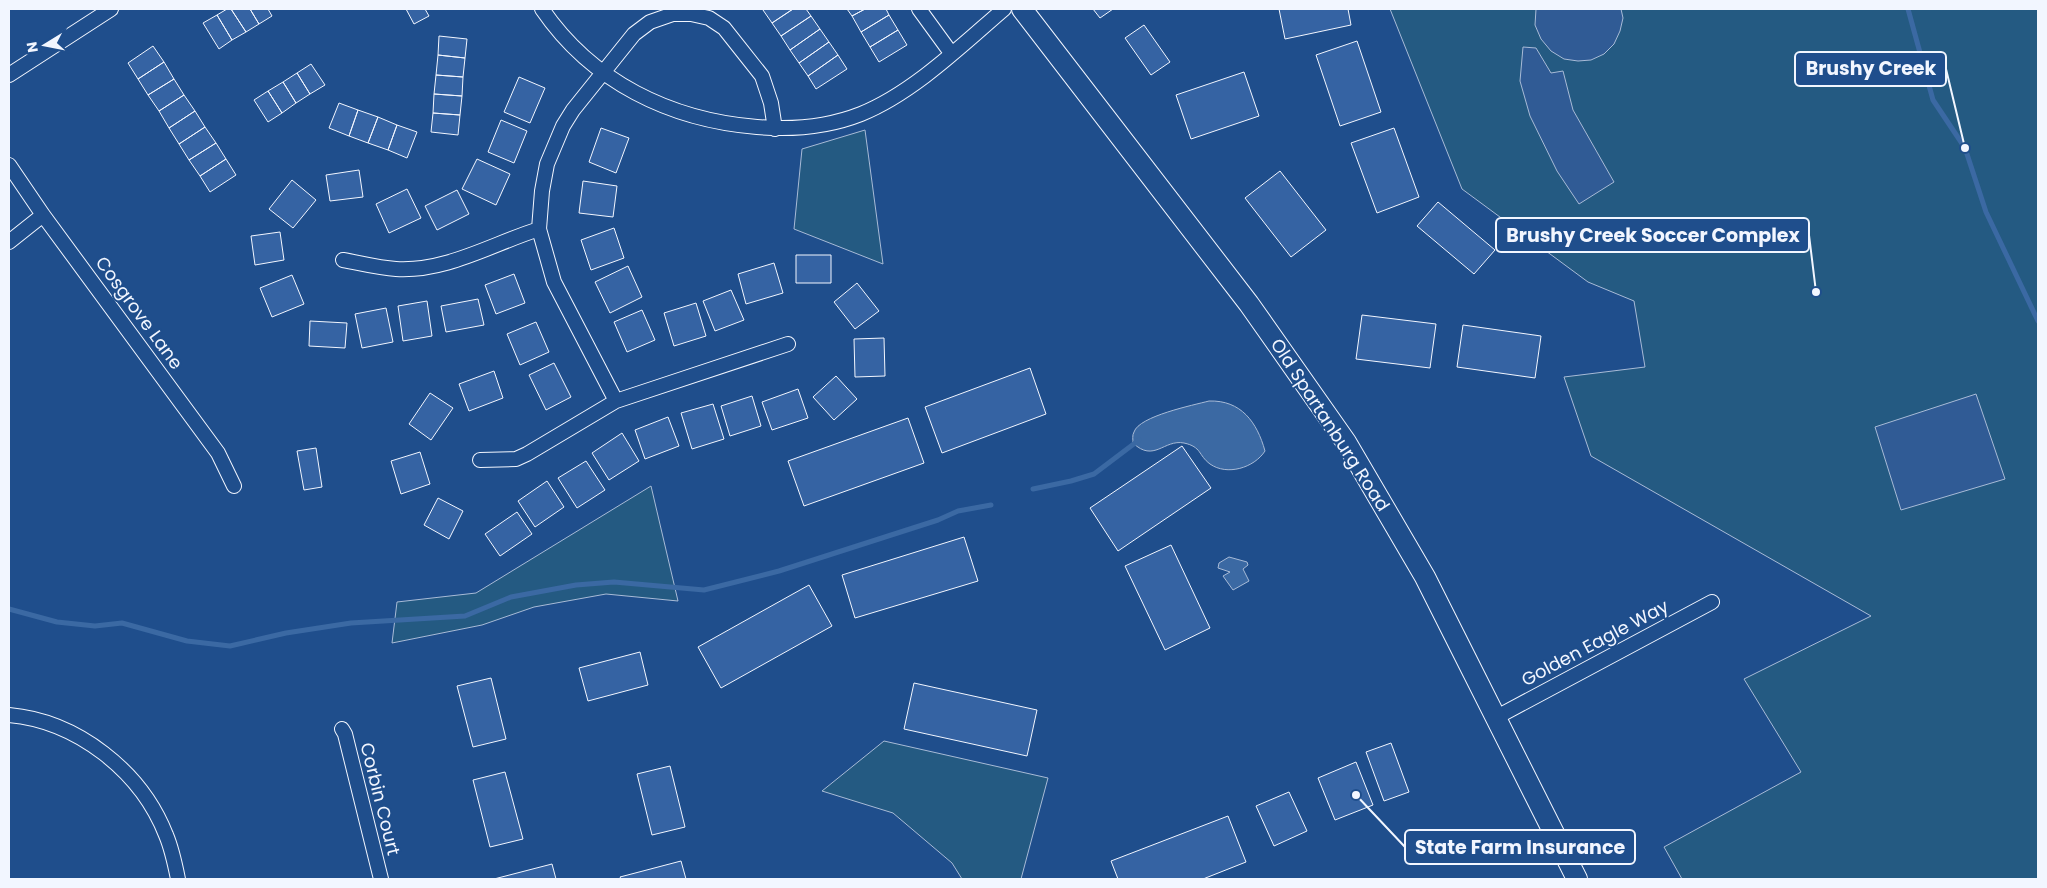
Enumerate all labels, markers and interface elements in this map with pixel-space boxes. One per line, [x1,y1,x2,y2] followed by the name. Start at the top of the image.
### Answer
[20,20,70,70] north arrow
[21,40,43,54] text: N
[1795,52,1946,86] callout: Brushy Creek
[1806,55,1937,82] text: Brushy Creek
[1496,218,1809,252] callout: Brushy Creek Soccer Complex
[1506,222,1801,249] text: Brushy Creek Soccer Complex
[90,251,189,374] street label: Cosgrove Lane
[1265,333,1396,516] street label: Old Spartanburg Road
[1517,593,1673,692] street label: Golden Eagle Way
[354,740,407,858] street label: Corbin Court
[1405,830,1635,864] callout: State Farm Insurance
[1415,834,1625,861] text: State Farm Insurance

